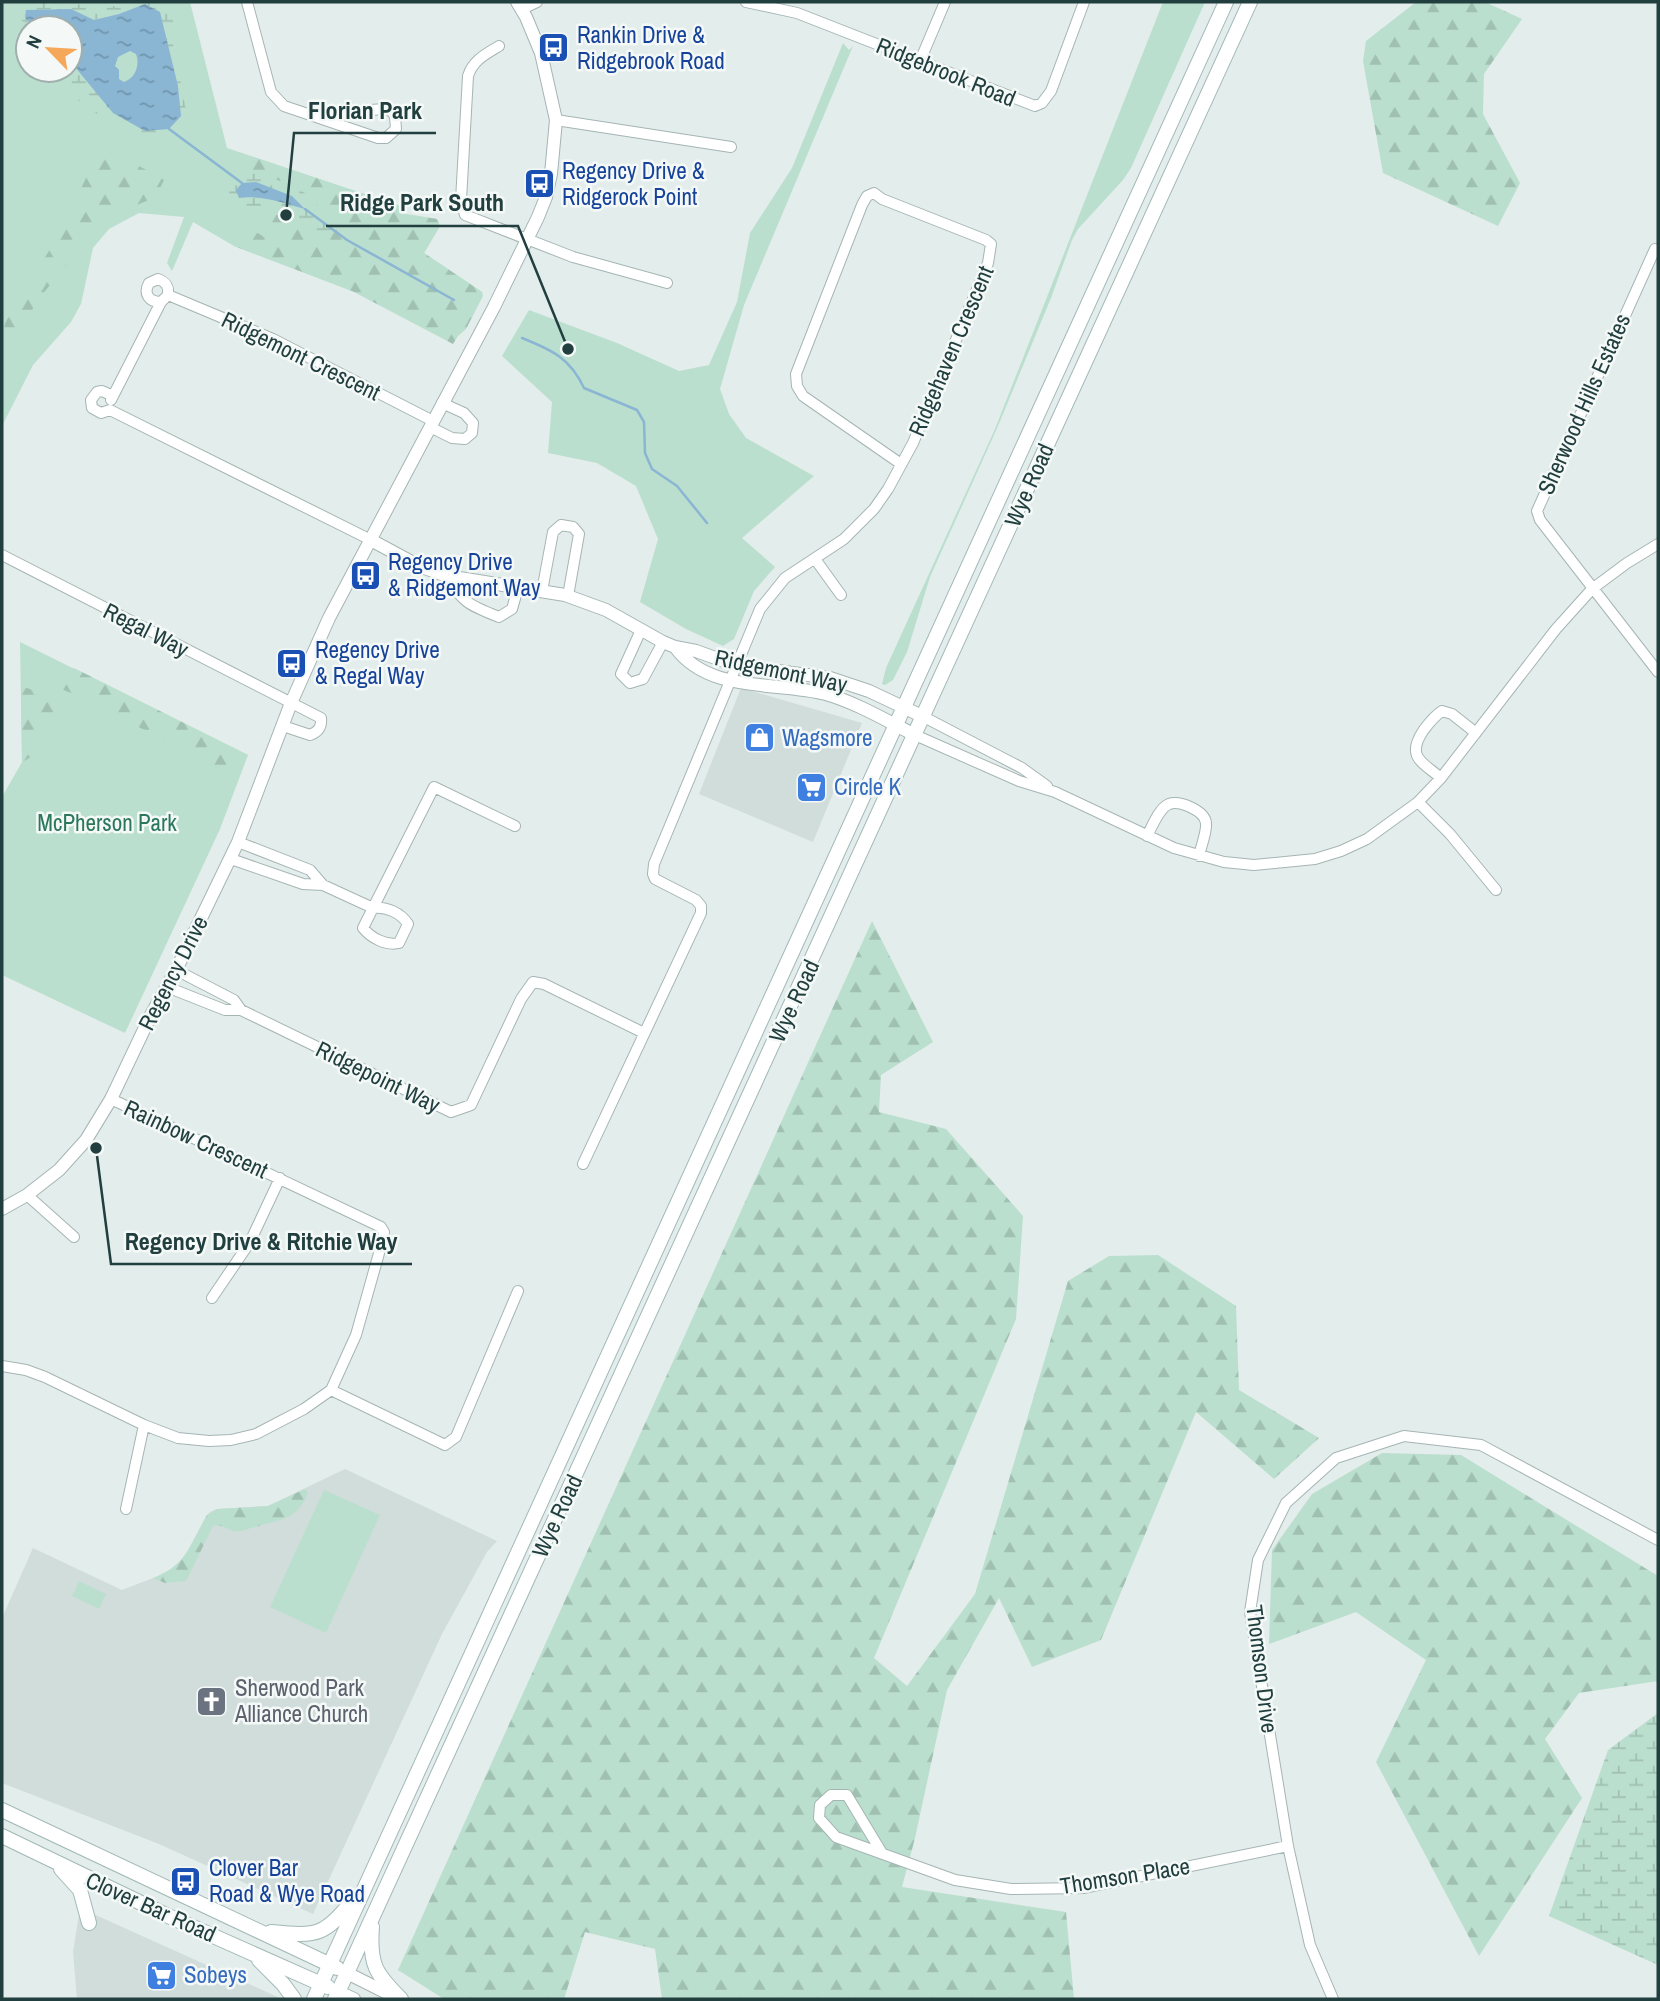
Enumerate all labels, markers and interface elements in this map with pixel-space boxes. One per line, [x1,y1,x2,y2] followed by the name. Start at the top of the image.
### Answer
[14,14,84,84] north arrow
[577,19,725,76] place label: Rankin Drive & Ridgebrook Road
[872,29,1021,114] street label: Ridgebrook Road
[19,31,48,52] text: N
[537,31,571,65] bus stop icon: Rankin Drive & Ridgebrook Road
[294,88,436,133] callout: Florian Park
[308,94,422,126] text: Florian Park
[562,155,705,212] place label: Regency Drive & Ridgerock Point
[522,167,556,201] bus stop icon: Regency Drive & Ridgerock Point
[326,181,518,226] callout: Ridge Park South
[340,186,504,218] text: Ridge Park South
[901,261,1000,441] street label: Ridgehaven Crescent
[217,304,386,407] street label: Ridgemont Crescent
[1530,308,1637,499] street label: Sherwood Hills Estates
[997,438,1061,531] street label: Wye Road
[388,546,541,603] place label: Regency Drive & Ridgemont Way
[348,558,382,592] bus stop icon: Regency Drive & Ridgemont Way
[98,595,195,664] street label: Regal Way
[315,634,440,691] place label: Regency Drive & Regal Way
[712,641,851,700] street label: Ridgemont Way
[275,646,309,680] bus stop icon: Regency Drive & Regal Way
[742,721,776,755] shop icon: Wagsmore
[782,722,872,753] place label: Wagsmore
[794,770,828,804] supermarket icon: Circle K
[834,771,901,802] place label: Circle K
[37,807,177,838] park label: McPherson Park
[130,910,215,1035] street label: Regency Drive
[761,954,826,1047] street label: Wye Road
[311,1033,446,1120] street label: Ridgepoint Way
[119,1092,273,1185] street label: Rainbow Crescent
[111,1219,412,1264] callout: Regency Drive & Ritchie Way
[125,1225,397,1257] text: Regency Drive & Ritchie Way
[524,1469,589,1562] street label: Wye Road
[1239,1603,1286,1735] street label: Thomson Drive
[234,1672,368,1729] place label: Sherwood Park Alliance Church
[195,1684,229,1718] church icon: Sherwood Park Alliance Church
[1058,1850,1192,1901] street label: Thomson Place
[209,1852,365,1909] place label: Clover Bar Road & Wye Road
[81,1864,221,1949] street label: Clover Bar Road
[169,1864,203,1898] bus stop icon: Clover Bar Road & Wye Road
[144,1958,178,1992] supermarket icon: Sobeys
[184,1959,247,1990] place label: Sobeys

